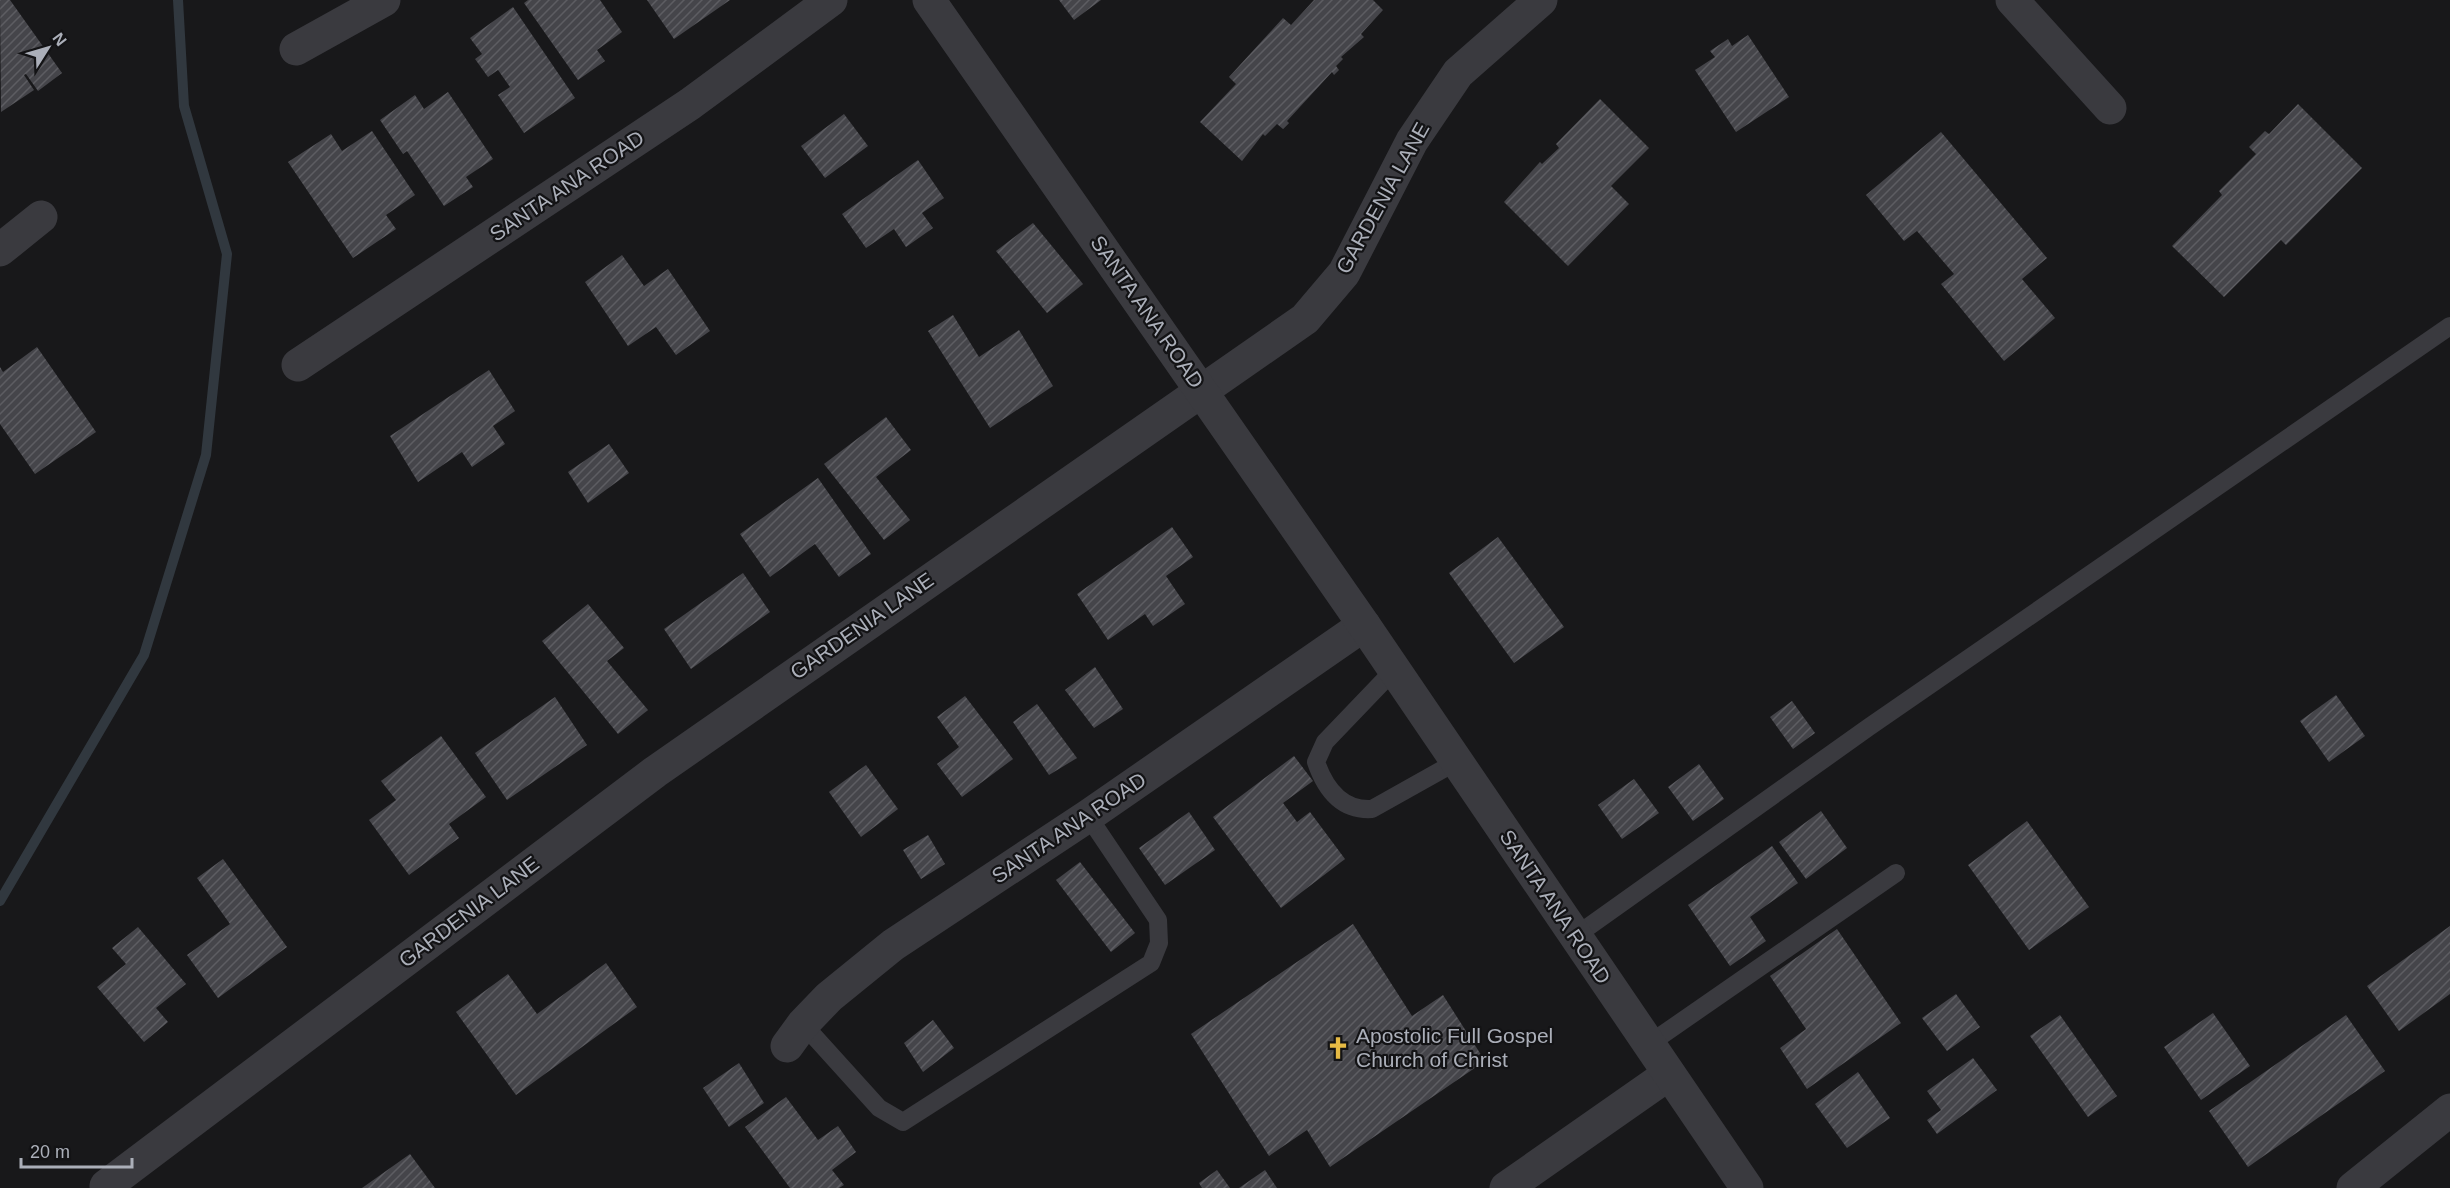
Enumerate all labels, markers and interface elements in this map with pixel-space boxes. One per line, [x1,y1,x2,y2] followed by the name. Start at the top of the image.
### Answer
[18,18,78,78] north arrow
[49,30,70,49] text: N
[1331,118,1434,277] street label: GARDENIA LANE
[485,126,648,246] street label: SANTA ANA ROAD
[1086,231,1209,392] street label: SANTA ANA ROAD
[786,568,938,684] street label: GARDENIA LANE
[987,768,1150,888] street label: SANTA ANA ROAD
[1495,825,1615,988] street label: SANTA ANA ROAD
[394,851,543,972] street label: GARDENIA LANE
[1356,1024,1553,1071] place label: Apostolic Full Gospel Church of Christ
[1325,1035,1351,1061] church icon: Apostolic Full Gospel Church of Christ
[21,1131,132,1169] scale bar
[30,1142,70,1162] text: 20 m

